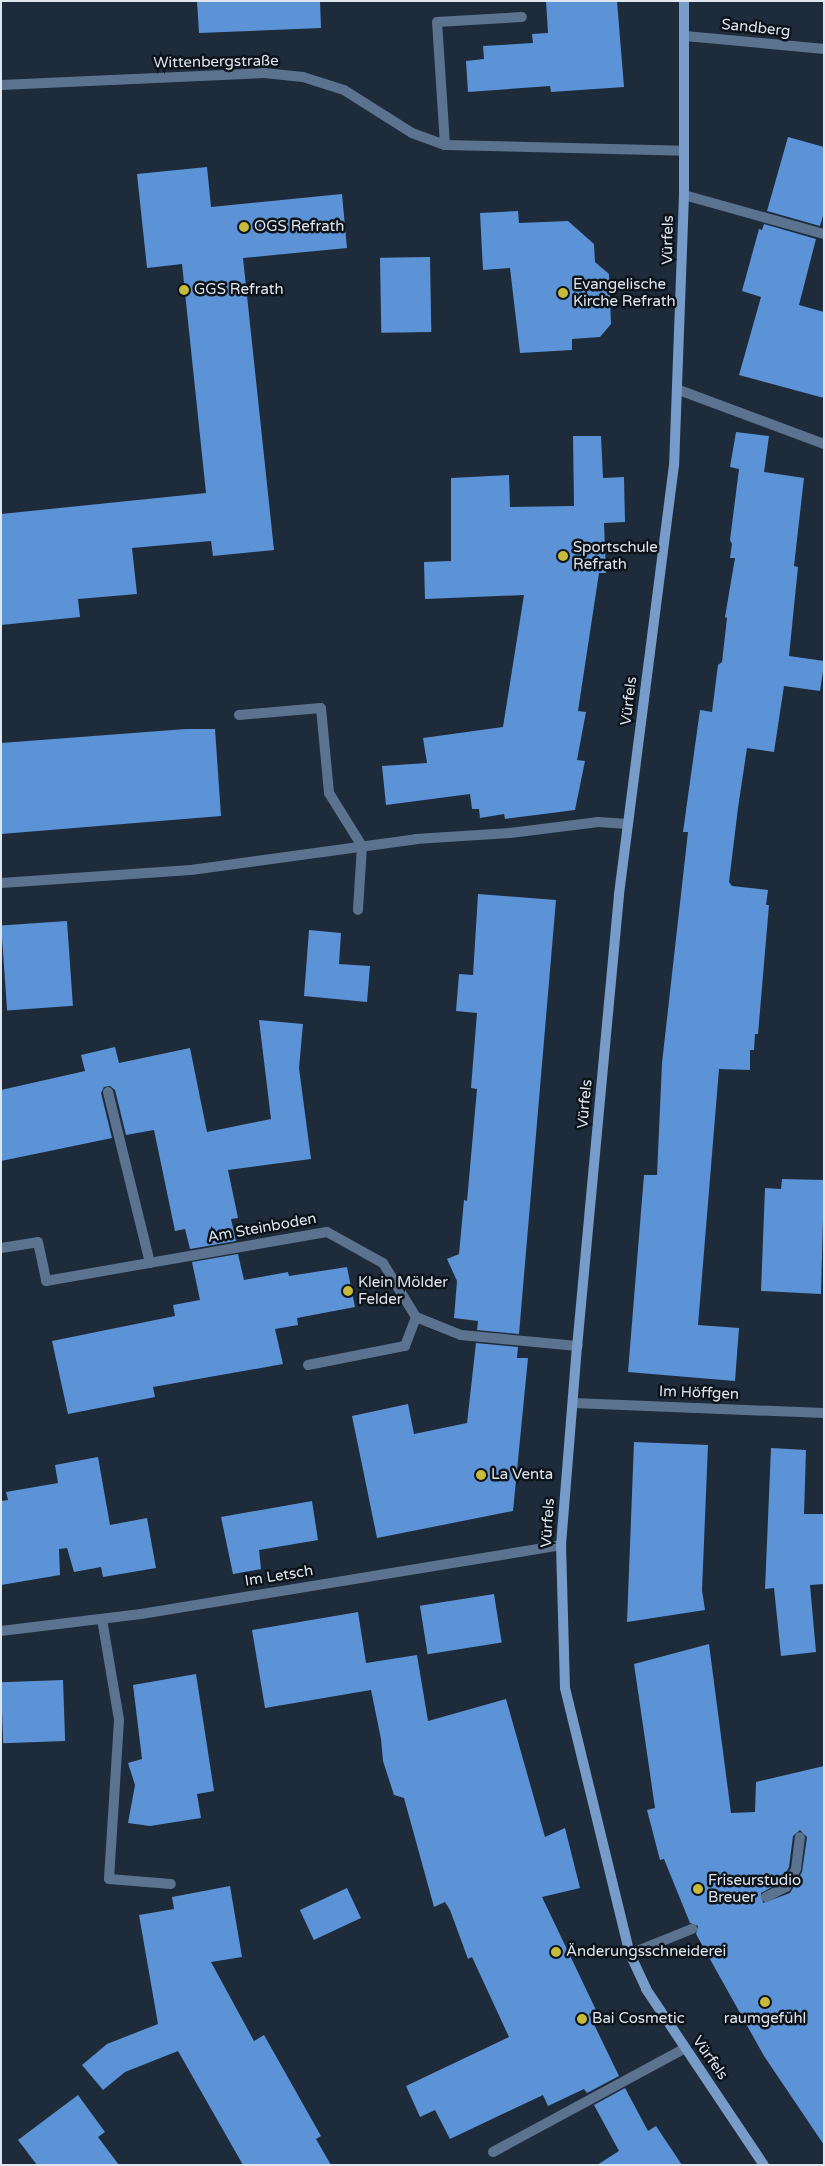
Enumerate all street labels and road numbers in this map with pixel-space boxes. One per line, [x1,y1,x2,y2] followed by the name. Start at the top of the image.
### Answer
[721,15,791,41] street label: Sandberg
[153,52,279,72] street label: Wittenbergstraße
[659,215,677,265] street label: Vürfels
[617,675,641,727] street label: Vürfels
[574,1079,596,1129] street label: Vürfels
[206,1210,318,1246] street label: Am Steinboden
[659,1383,739,1403] street label: Im Höffgen
[537,1498,559,1548] street label: Vürfels
[244,1562,314,1590] street label: Im Letsch
[688,2033,732,2083] street label: Vürfels

